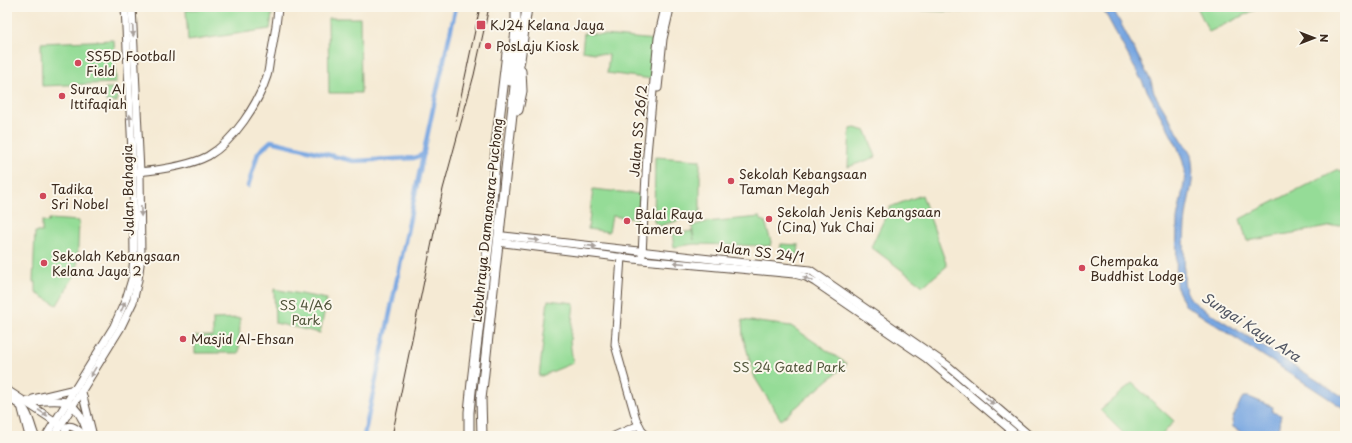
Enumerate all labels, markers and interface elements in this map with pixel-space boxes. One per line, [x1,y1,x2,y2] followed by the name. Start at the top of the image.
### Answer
[490,15,605,34] place label: KJ24 Kelana Jaya
[1294,18,1334,58] north arrow
[475,19,487,31] marker: KJ24 Kelana Jaya
[130,25,137,37] one-way arrow
[1316,34,1333,43] text: N
[496,36,580,55] place label: PosLaju Kiosk
[483,41,493,51] marker: PosLaju Kiosk
[86,46,176,80] place label: SS5D Football Field
[73,58,83,68] marker: SS5D Football Field
[70,79,127,113] place label: Surau Al Ittifaqiah
[624,84,651,178] street label: Jalan SS 26/2
[57,91,67,101] marker: Surau Al Ittifaqiah
[127,113,133,126] one-way arrow
[466,117,507,323] street label: Lebuhraya Damansara–Puchong
[117,144,138,236] street label: Jalan Bahagia
[739,164,867,198] place label: Sekolah Kebangsaan Taman Megah
[726,176,736,186] marker: Sekolah Kebangsaan Taman Megah
[51,179,109,213] place label: Tadika Sri Nobel
[38,191,48,201] marker: Tadika Sri Nobel
[777,202,941,236] place label: Sekolah Jenis Kebangsaan (Cina) Yuk Chai
[635,204,704,238] place label: Balai Raya Tamera
[137,205,144,217] one-way arrow
[764,214,774,224] marker: Sekolah Jenis Kebangsaan (Cina) Yuk Chai
[622,216,632,226] marker: Balai Raya Tamera
[528,236,540,243] one-way arrow
[715,237,806,266] street label: Jalan SS 24/1
[585,243,597,249] one-way arrow
[52,246,180,280] place label: Sekolah Kebangsaan Kelana Jaya 2
[1090,251,1184,285] place label: Chempaka Buddhist Lodge
[39,258,49,268] marker: Sekolah Kebangsaan Kelana Jaya 2
[673,260,685,266] one-way arrow
[1077,263,1087,273] marker: Chempaka Buddhist Lodge
[801,275,813,281] one-way arrow
[1198,287,1306,367] water label: Sungai Kayu Ara
[280,295,332,329] park label: SS 4/A6 Park
[120,301,126,312] one-way arrow
[191,329,294,348] place label: Masjid Al-Ehsan
[178,334,188,344] marker: Masjid Al-Ehsan
[732,357,846,376] park label: SS 24 Gated Park
[90,366,97,378] one-way arrow
[984,397,995,406] one-way arrow
[38,409,48,417] one-way arrow

